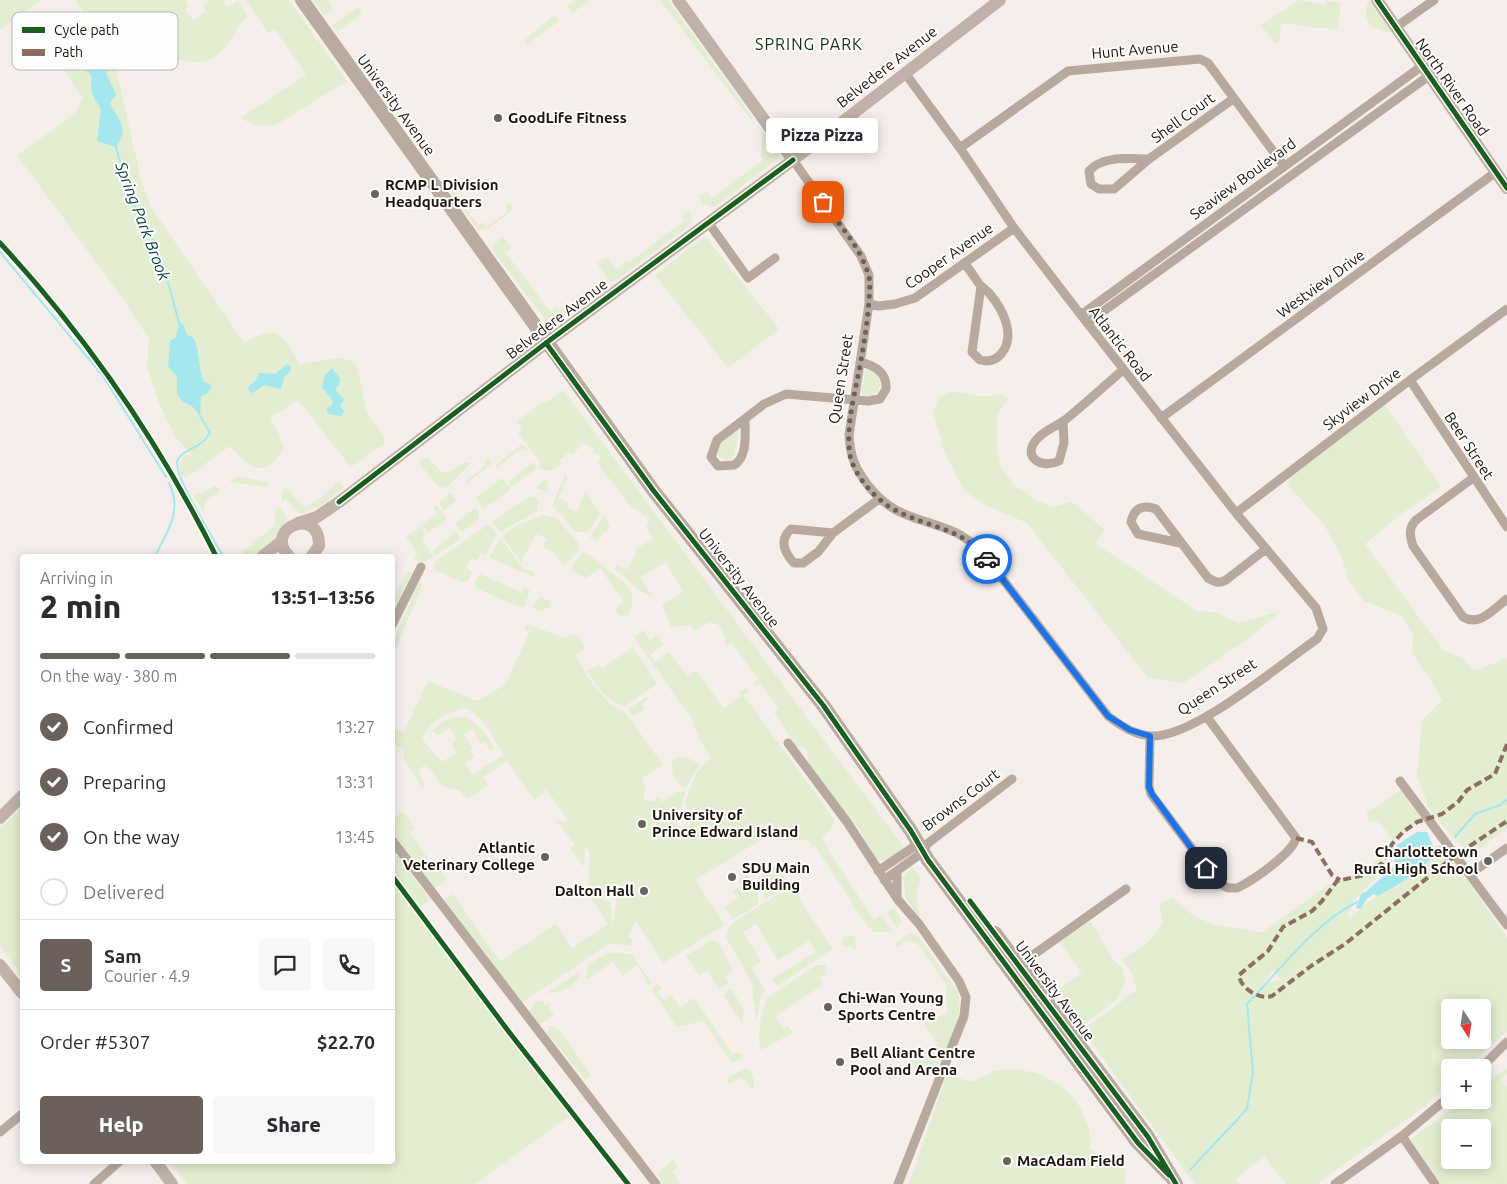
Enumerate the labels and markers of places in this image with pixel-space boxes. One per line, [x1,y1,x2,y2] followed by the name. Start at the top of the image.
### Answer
[508,109,627,126] place label: GoodLife Fitness
[492,112,504,124] marker: GoodLife Fitness
[767,117,879,152] callout: Pizza Pizza
[385,176,499,210] place label: RCMP L Division Headquarters
[802,181,844,223] pin
[369,188,381,200] marker: RCMP L Division Headquarters
[652,806,798,840] place label: University of Prince Edward Island
[636,818,648,830] marker: University of Prince Edward Island
[403,839,535,873] place label: Atlantic Veterinary College
[1354,843,1478,877] place label: Charlottetown Rural High School
[1185,847,1227,889] pin
[539,851,551,863] marker: Atlantic Veterinary College
[1482,855,1494,867] marker: Charlottetown Rural High School
[742,859,810,893] place label: SDU Main Building
[726,871,738,883] marker: SDU Main Building
[555,882,634,899] place label: Dalton Hall
[638,885,650,897] marker: Dalton Hall
[838,989,944,1023] place label: Chi-Wan Young Sports Centre
[822,1001,834,1013] marker: Chi-Wan Young Sports Centre
[850,1044,975,1078] place label: Bell Aliant Centre Pool and Arena
[834,1056,846,1068] marker: Bell Aliant Centre Pool and Arena
[1017,1152,1125,1169] place label: MacAdam Field
[1001,1155,1013,1167] marker: MacAdam Field

